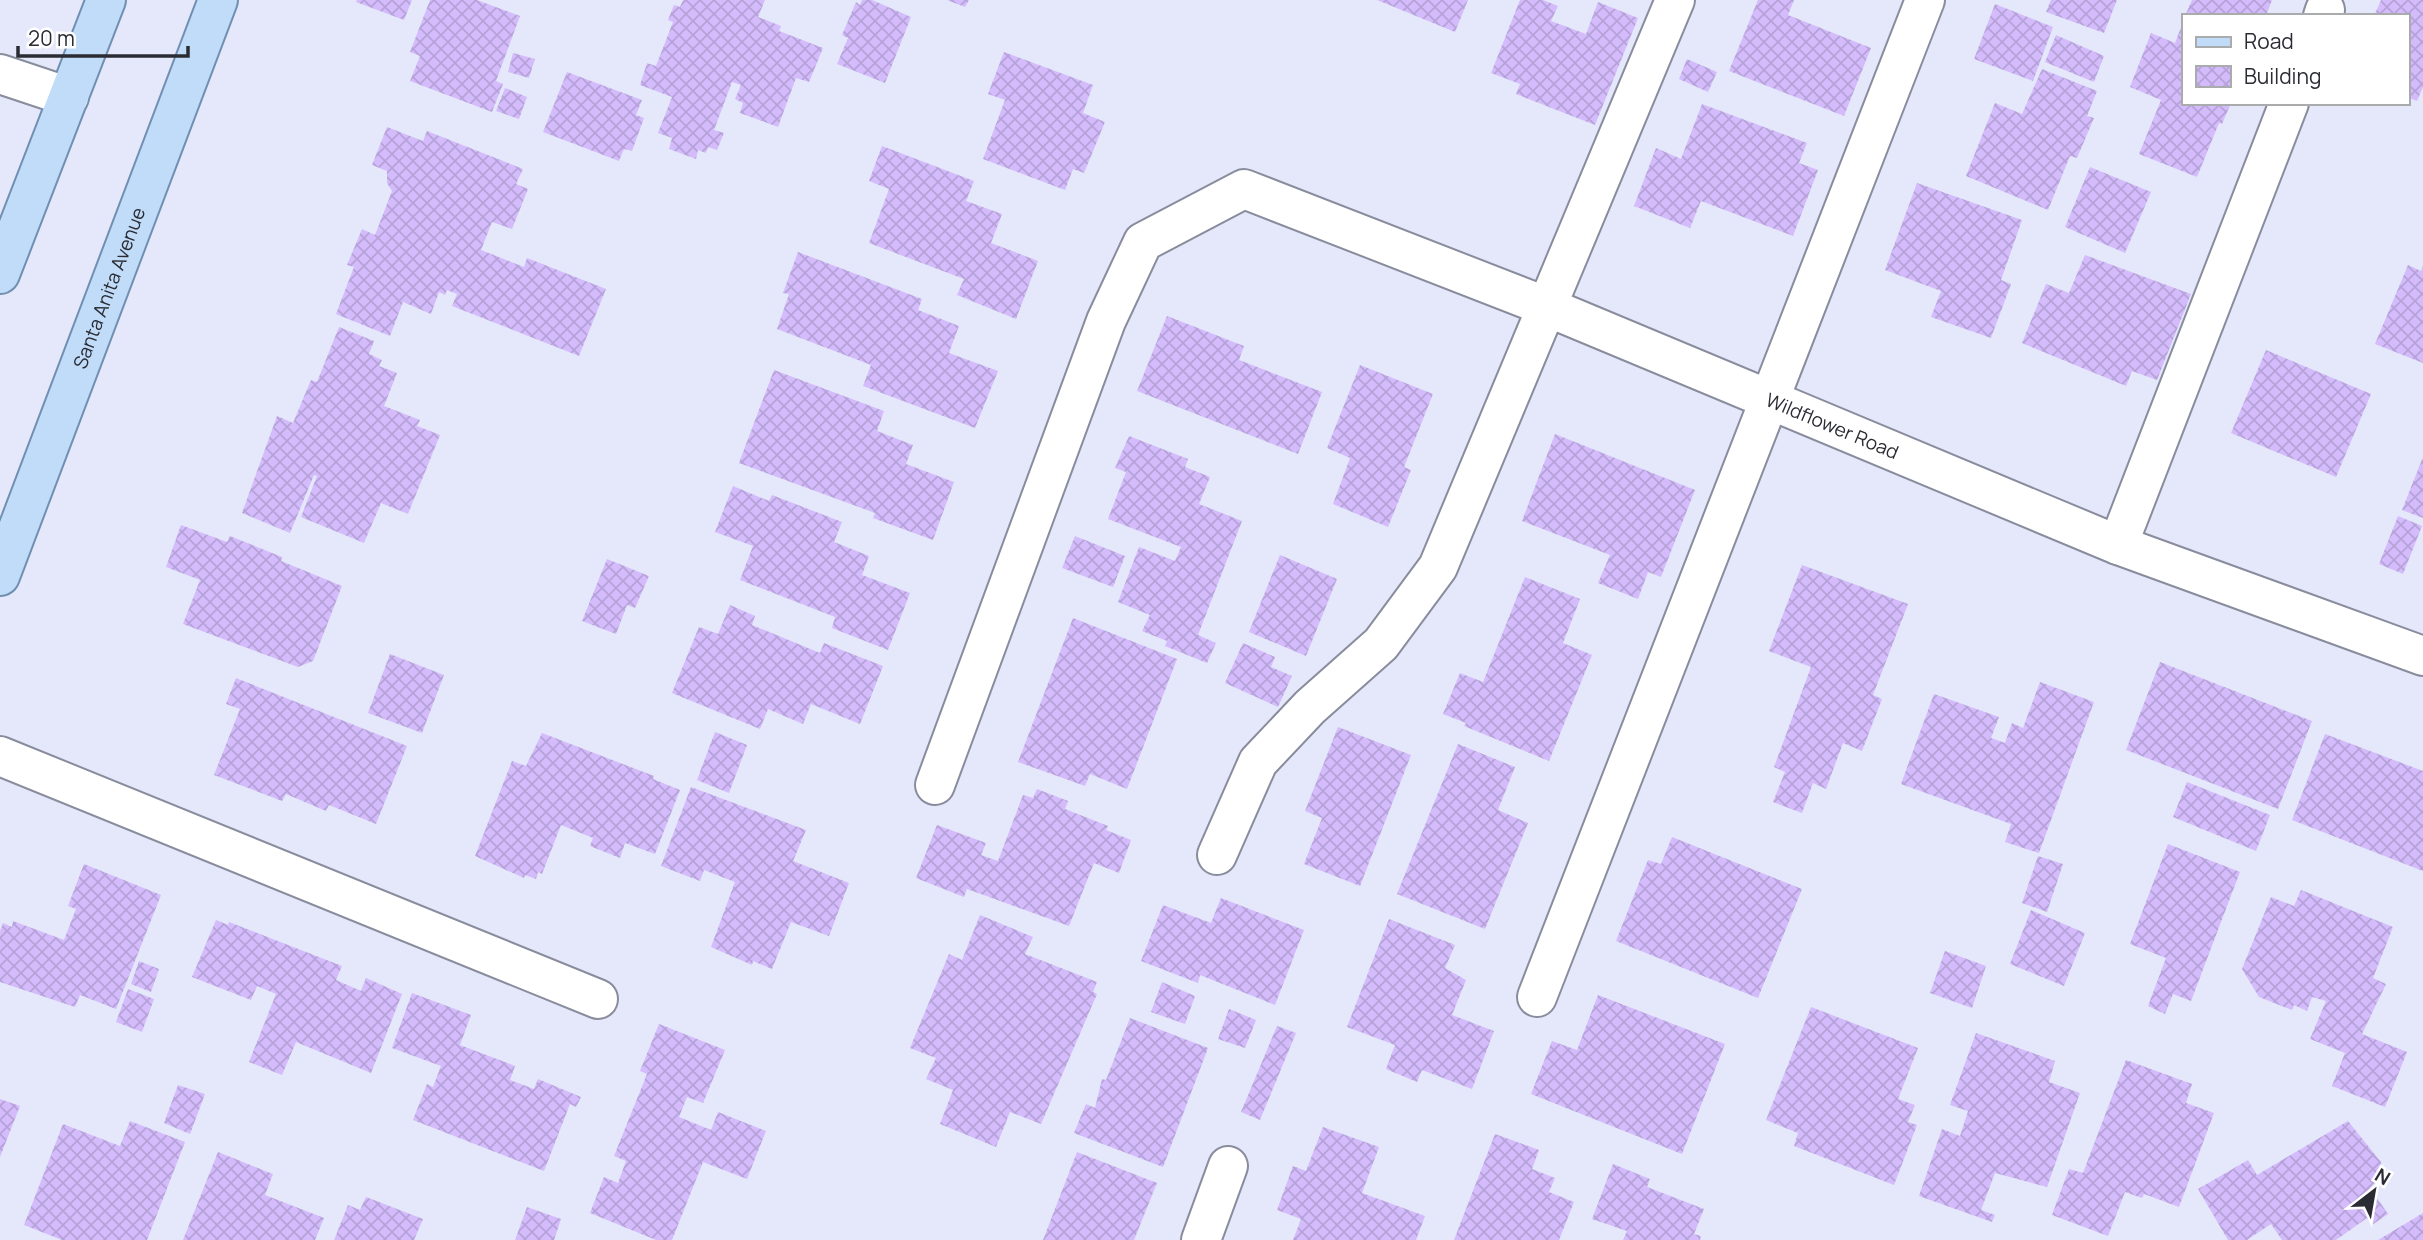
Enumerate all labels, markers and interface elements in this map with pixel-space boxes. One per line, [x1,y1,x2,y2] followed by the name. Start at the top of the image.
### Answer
[18,14,187,58] scale bar
[2182,14,2409,105] legend
[28,24,75,52] text: 20 m
[2244,27,2294,55] text: Road
[2244,62,2321,90] text: Building
[67,204,151,372] street label: Santa Anita Avenue
[1762,387,1902,465] street label: Wildflower Road
[2339,1156,2409,1226] north arrow
[2370,1162,2395,1191] text: N

